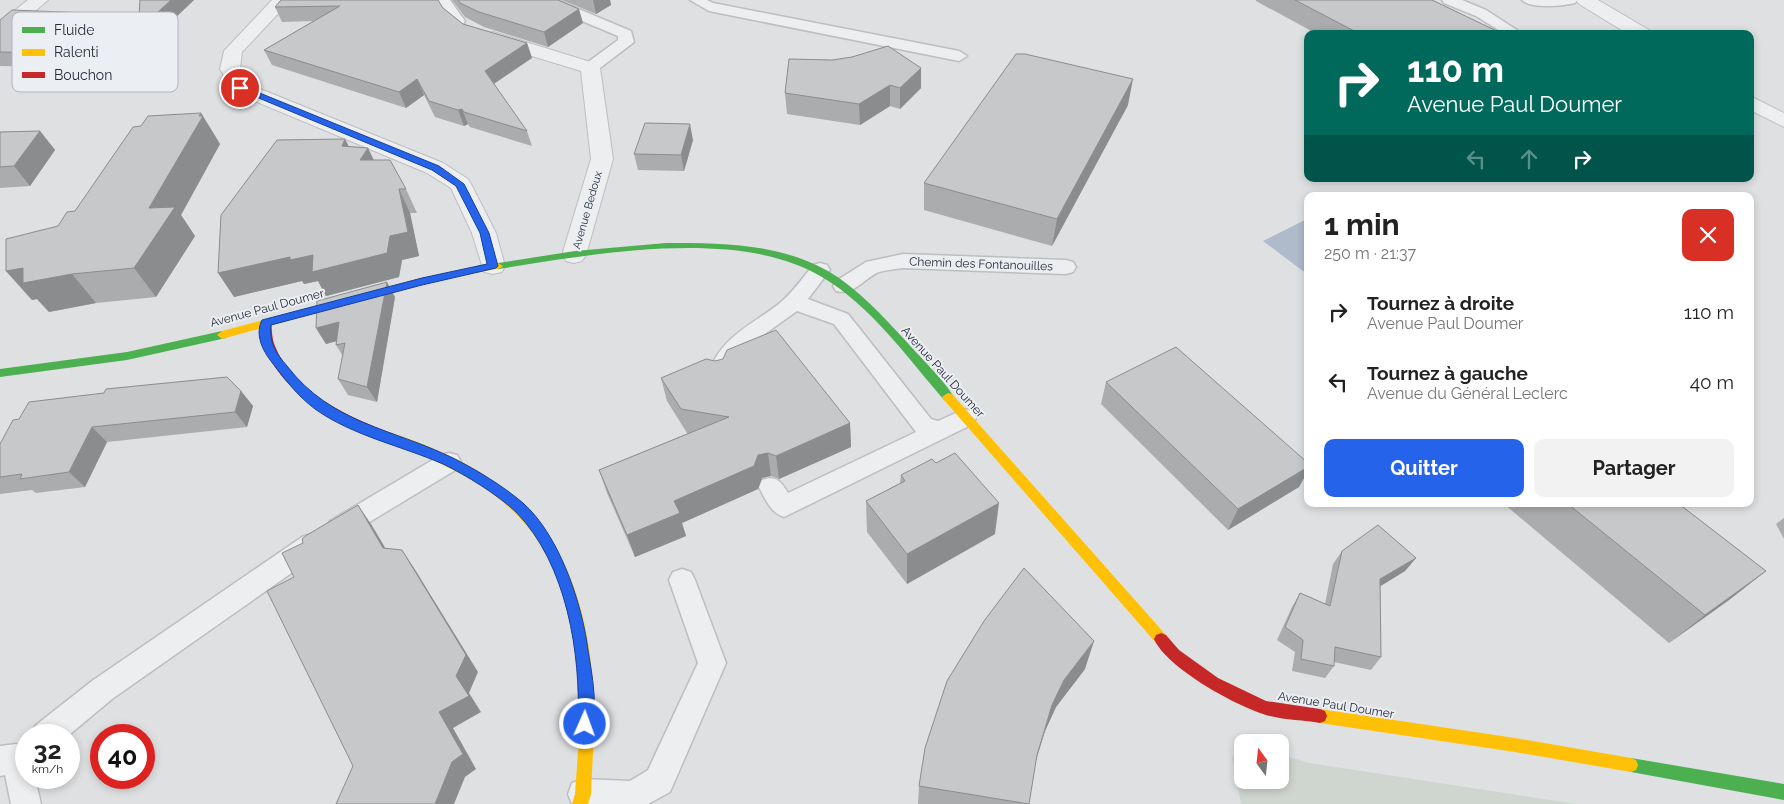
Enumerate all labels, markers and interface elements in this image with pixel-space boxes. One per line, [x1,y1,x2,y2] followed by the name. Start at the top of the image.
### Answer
[12,12,178,92] legend
[54,22,94,38] text: Fluide
[54,44,99,60] text: Ralenti
[1407,49,1504,90] text: 110 m
[1324,50,1389,115] icon: right
[54,67,112,83] text: Bouchon
[219,67,261,109] pin
[226,74,254,102] icon: arrive
[1407,91,1622,117] text: Avenue Paul Doumer
[1462,145,1490,173] icon: left
[1515,145,1543,173] icon: ahead
[1568,145,1596,173] icon: right
[570,169,605,251] street label: Avenue Bedoux
[1324,207,1400,242] text: 1 min
[1682,209,1734,261] button: close
[1324,244,1416,263] text: 250 m · 21:37
[909,254,1053,274] street label: Chemin des Fontanouilles
[209,286,326,330] street label: Avenue Paul Doumer
[1367,292,1514,314] text: Tournez à droite
[1324,298,1352,326] icon: right
[1684,301,1734,323] text: 110 m
[1367,314,1523,333] text: Avenue Paul Doumer
[899,324,988,421] street label: Avenue Paul Doumer
[1367,362,1528,384] text: Tournez à gauche
[1324,368,1352,396] icon: left
[1690,371,1734,393] text: 40 m
[1367,384,1568,403] text: Avenue du Général Leclerc
[1324,439,1524,497] button: Quitter
[1534,439,1734,497] button: Partager
[1277,689,1396,721] street label: Avenue Paul Doumer
[558,697,610,749] position arrow
[90,724,155,789] speed limit sign: 40
[1234,734,1289,789] north arrow
[1234,734,1289,789] map controls
[33,735,62,765] text: 32
[32,762,63,776] text: km/h

